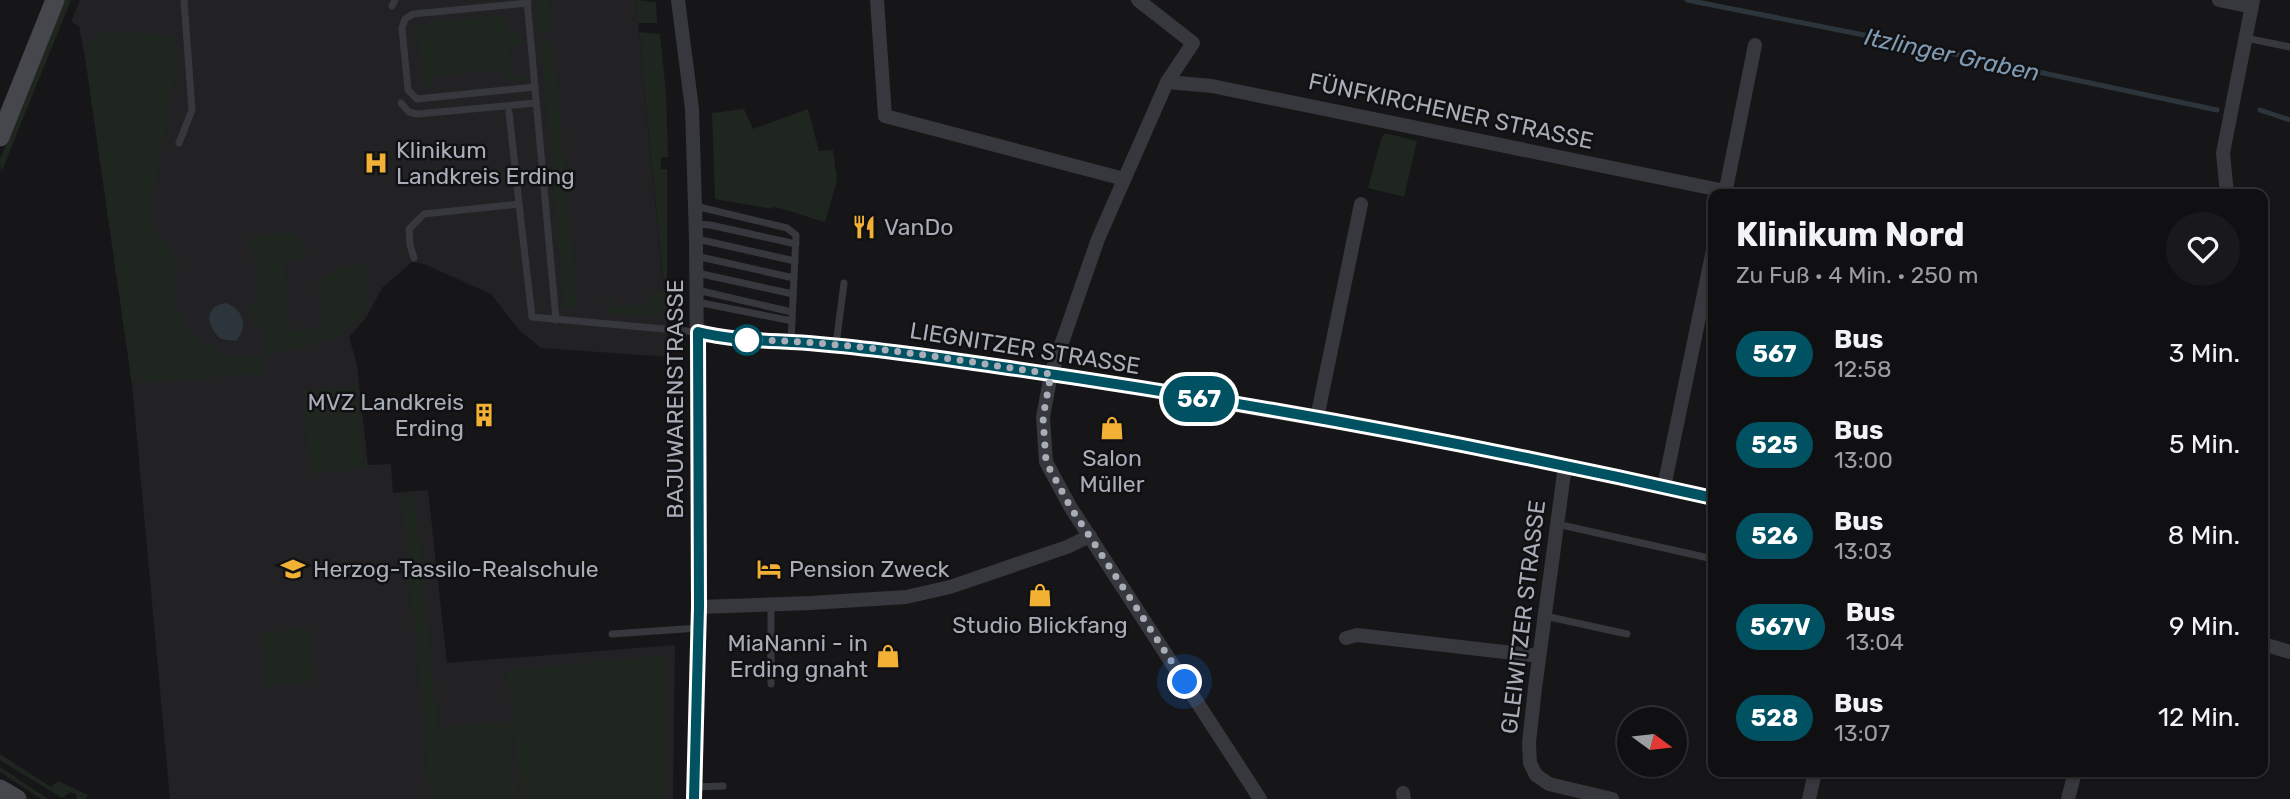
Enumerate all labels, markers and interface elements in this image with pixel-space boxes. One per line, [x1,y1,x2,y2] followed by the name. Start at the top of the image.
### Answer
[1862,23,2042,87] water label: Itzlinger Graben
[1306,67,1596,155] street label: FÜNFKIRCHENER STRASSE
[396,136,575,190] place label: Klinikum Landkreis Erding
[362,149,390,177] hospital icon: Klinikum Landkreis Erding
[2166,212,2240,286] button: heart
[850,213,878,241] restaurant icon: VanDo
[884,213,953,241] place label: VanDo
[1736,215,1965,254] text: Klinikum Nord
[1736,261,1979,289] text: Zu Fuß · 4 Min. · 250 m
[661,279,689,519] street label: BAJUWARENSTRASSE
[908,316,1142,380] street label: LIEGNITZER STRASSE
[1834,324,1883,355] text: Bus
[732,325,762,355] unlabelled marker
[2169,338,2240,369] text: 3 Min.
[1752,340,1797,368] text: 567
[1834,355,1892,383] text: 12:58
[1159,376,1239,422] line badge: 567
[1177,385,1221,413] text: 567
[307,388,464,442] place label: MVZ Landkreis Erding
[470,401,498,429] building icon: MVZ Landkreis Erding
[1098,414,1126,442] shop icon: Salon Müller
[1834,415,1883,446] text: Bus
[2169,429,2240,460] text: 5 Min.
[1751,431,1798,459] text: 525
[1080,444,1145,498] place label: Salon Müller
[1834,446,1893,474] text: 13:00
[1495,498,1551,736] street label: GLEIWITZER STRASSE
[1834,506,1883,537] text: Bus
[2168,520,2240,551] text: 8 Min.
[1751,522,1798,550] text: 526
[1834,537,1892,565] text: 13:03
[279,555,307,583] school or university icon: Herzog-Tassilo-Realschule
[313,555,599,583] place label: Herzog-Tassilo-Realschule
[755,555,783,583] hotel icon: Pension Zweck
[789,555,950,583] place label: Pension Zweck
[1026,581,1054,609] shop icon: Studio Blickfang
[1846,597,1895,628] text: Bus
[952,611,1128,639] place label: Studio Blickfang
[2169,611,2240,642] text: 9 Min.
[1750,613,1811,641] text: 567V
[1846,628,1904,656] text: 13:04
[727,629,868,683] place label: MiaNanni - in Erding gnaht
[874,642,902,670] shop icon: MiaNanni - in Erding gnaht
[1167,664,1202,699] your location
[1834,688,1883,719] text: Bus
[2158,702,2240,733] text: 12 Min.
[1751,704,1798,732] text: 528
[1617,707,1687,777] north arrow
[1617,707,1687,777] map controls
[1834,719,1890,747] text: 13:07

